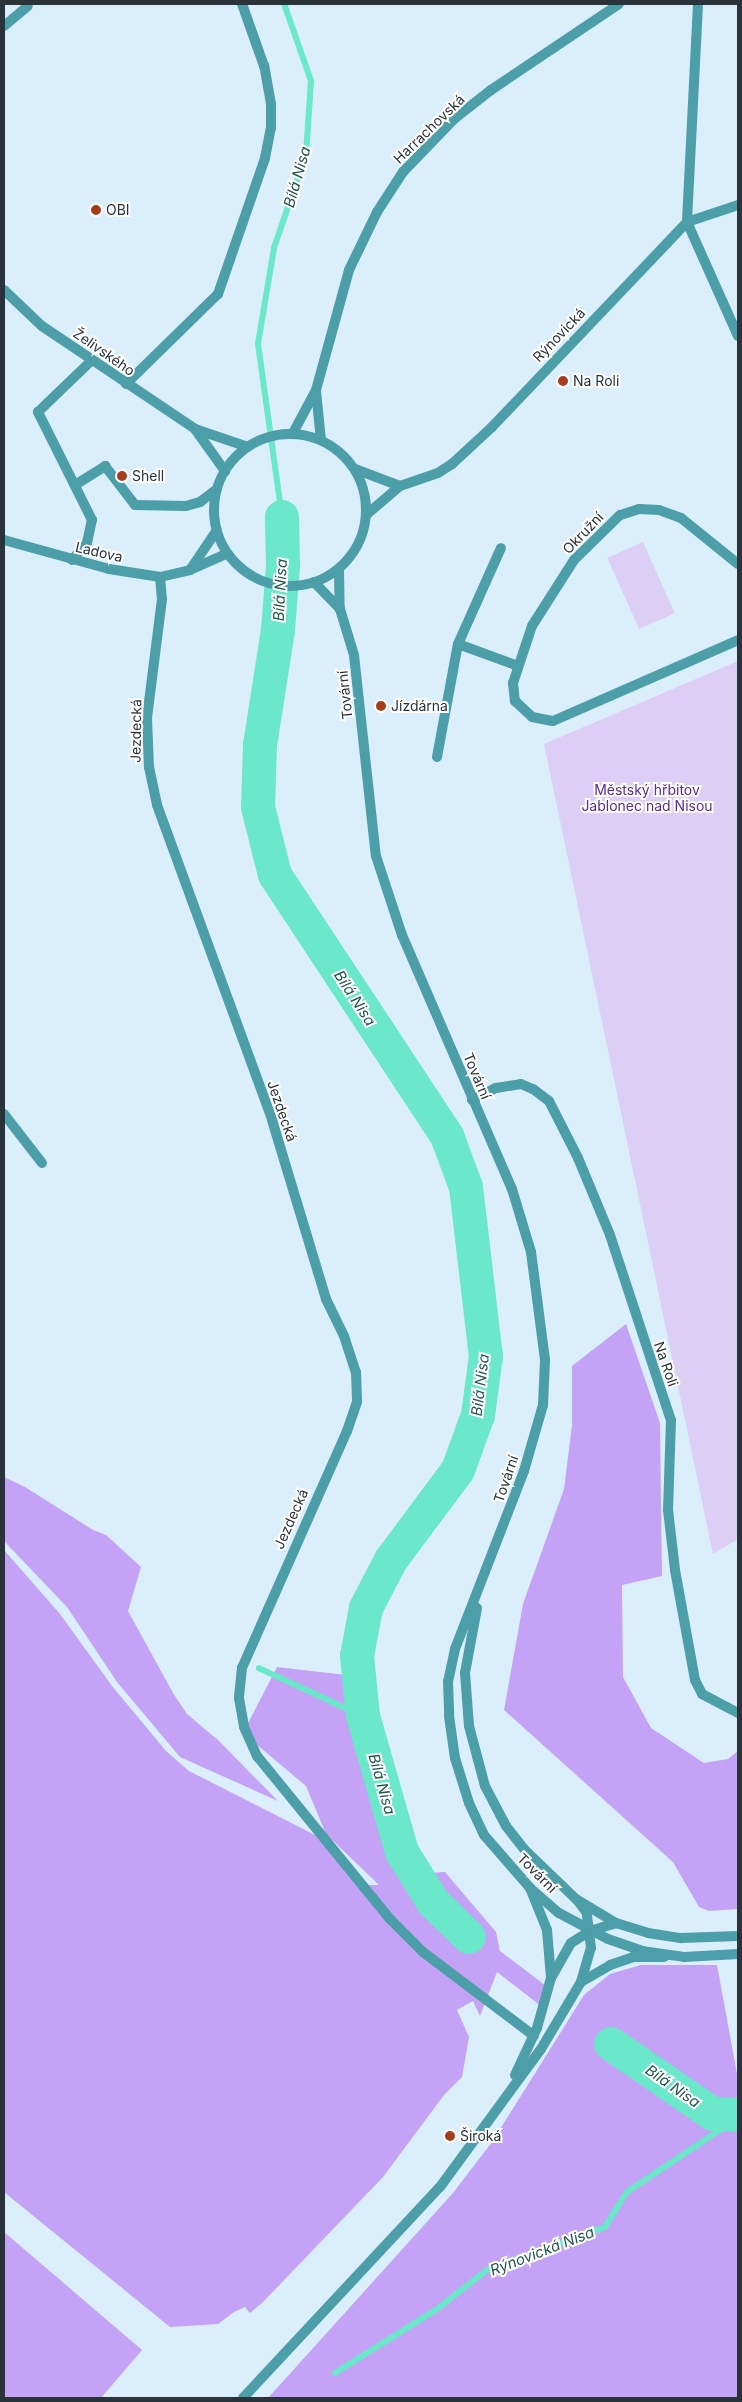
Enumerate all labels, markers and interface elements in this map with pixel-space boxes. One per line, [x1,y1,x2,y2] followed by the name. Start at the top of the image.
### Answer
[390,91,468,167] street label: Harrachovská
[280,144,314,210] water label: Bílá Nisa
[106,202,130,218] place label: OBI
[90,204,102,216] marker: OBI
[529,305,589,365] street label: Rýnovická
[70,325,138,379] street label: Želivského
[573,373,619,389] place label: Na Roli
[557,375,569,387] marker: Na Roli
[132,468,164,484] place label: Shell
[116,470,128,482] marker: Shell
[559,509,607,557] street label: Okružní
[74,538,124,566] street label: Ladova
[269,558,291,622] water label: Bílá Nisa
[334,670,356,720] street label: Tovární
[391,698,448,714] place label: Jízdárna
[127,699,145,763] street label: Jezdecká
[375,700,387,712] marker: Jízdárna
[581,782,713,814] park label: Městský hřbitov Jablonec nad Nisou
[330,967,380,1029] water label: Bílá Nisa
[460,1050,494,1102] street label: Tovární
[264,1078,300,1144] street label: Jezdecká
[651,1339,681,1389] street label: Na Roli
[467,1353,493,1417] water label: Bílá Nisa
[490,1453,522,1505] street label: Tovární
[270,1486,312,1552] street label: Jezdecká
[365,1751,399,1817] water label: Bílá Nisa
[514,1850,560,1896] street label: Tovární
[642,2061,704,2111] water label: Bílá Nisa
[460,2128,501,2144] place label: Široká
[444,2130,456,2142] marker: Široká
[487,2223,597,2279] water label: Rýnovická Nisa

